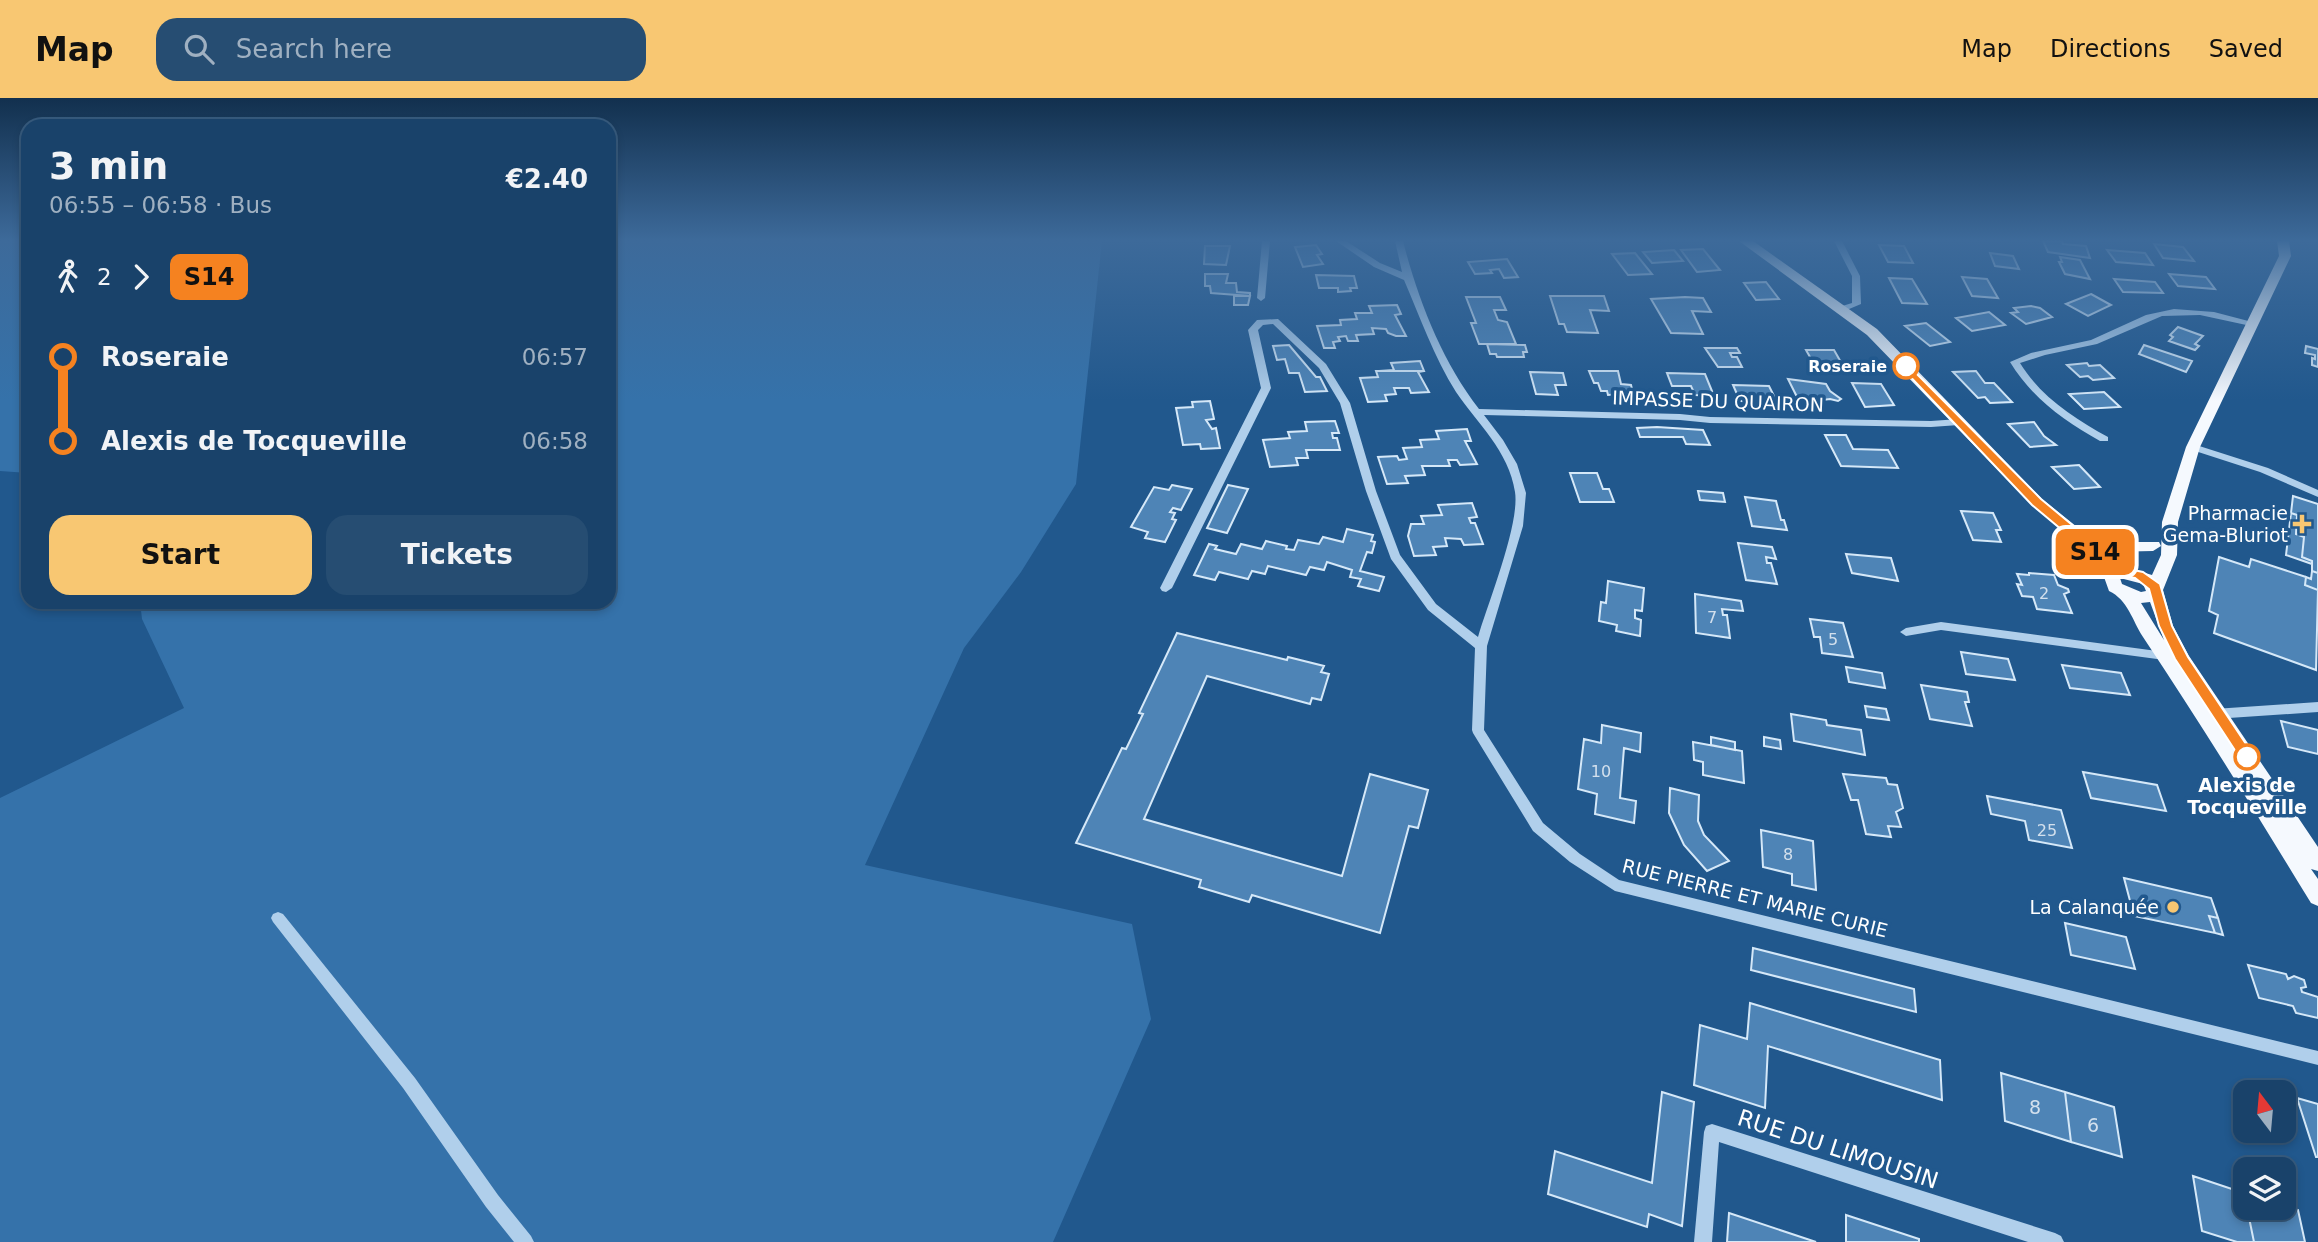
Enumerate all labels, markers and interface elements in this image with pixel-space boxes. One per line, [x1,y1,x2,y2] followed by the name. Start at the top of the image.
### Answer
[156,18,646,81] search box
[35,30,114,69] text: Map
[180,30,218,68] icon: search
[236,34,392,64] text: Search here
[1961,35,2012,63] text: Map
[2050,35,2171,63] text: Directions
[2209,35,2283,63] text: Saved
[49,144,168,188] text: 3 min
[506,164,588,194] text: €2.40
[49,192,272,218] text: 06:55 – 06:58 · Bus
[49,258,87,296] icon: walk
[122,258,160,296] icon: forward
[184,263,234,291] text: S14
[97,264,112,290] text: 2
[101,342,229,372] text: Roseraie
[522,344,588,370] text: 06:57
[1893,353,1919,379] marker: Roseraie
[1808,357,1887,376] place label: Roseraie
[1612,386,1824,416] street label: IMPASSE DU QUAIRON
[101,426,407,456] text: Alexis de Tocqueville
[522,428,588,454] text: 06:58
[2163,502,2288,546] place label: Pharmacie Gema-Bluriot
[49,515,312,595] button: Start
[326,515,588,595] button: Tickets
[2294,516,2310,532] marker: Pharmacie Gema-Bluriot
[2055,529,2135,575] line badge: S14
[2070,538,2120,566] text: S14
[2039,584,2049,603] house number: 2
[1707,608,1717,627] house number: 7
[1828,630,1838,649] house number: 5
[2234,744,2260,770] marker: Alexis de Tocqueville
[1591,762,1611,781] house number: 10
[2187,774,2307,818] place label: Alexis de Tocqueville
[2037,821,2057,840] house number: 25
[1783,845,1793,864] house number: 8
[1620,854,1890,942] street label: RUE PIERRE ET MARIE CURIE
[2029,896,2159,918] place label: La Calanquée
[2165,899,2181,915] marker: La Calanquée
[2233,1080,2296,1143] north arrow
[2233,1080,2296,1220] map controls
[2029,1096,2041,1118] house number: 8
[1734,1104,1942,1194] street label: RUE DU LIMOUSIN
[2087,1114,2099,1136] house number: 6
[2233,1157,2296,1220] button: layers

